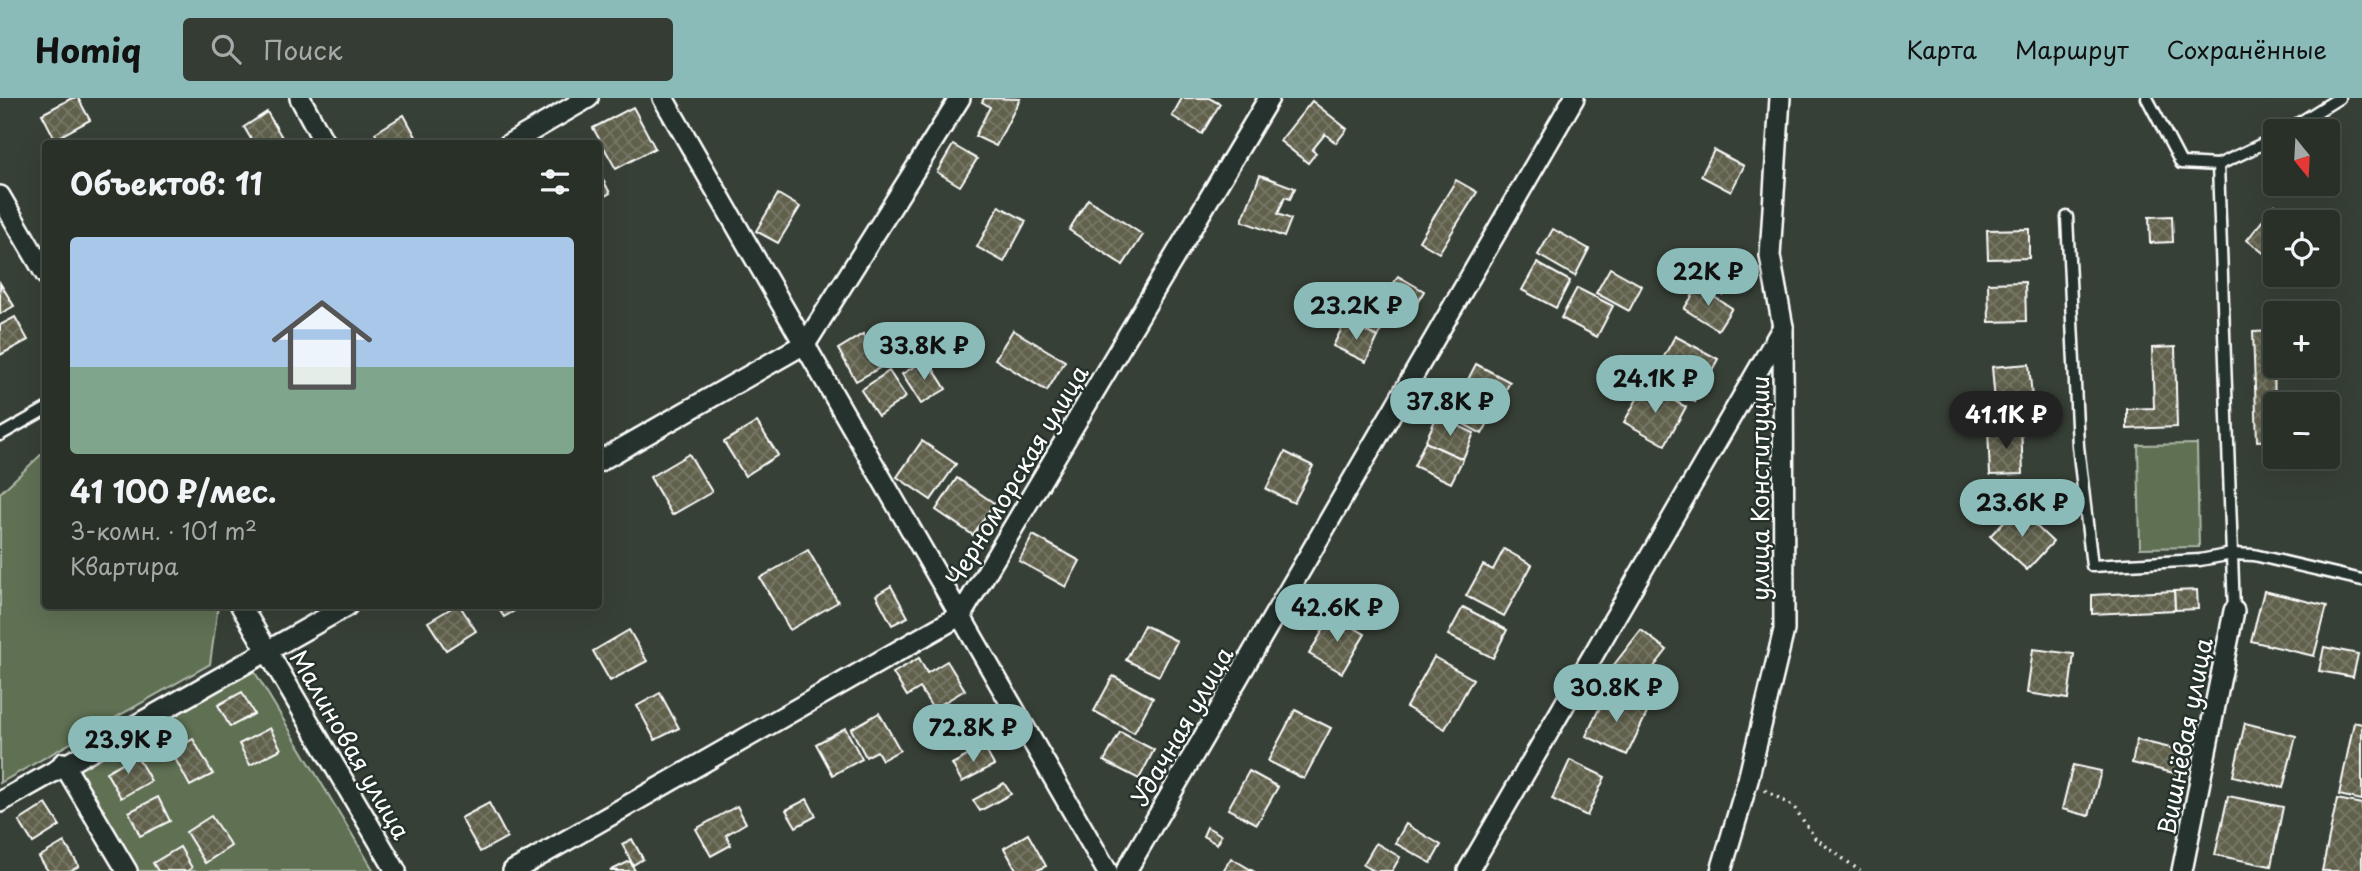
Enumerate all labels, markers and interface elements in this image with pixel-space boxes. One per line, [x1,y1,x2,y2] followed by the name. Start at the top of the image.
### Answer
[183,18,673,81] search box
[35,24,141,74] text: Homiq
[207,30,245,68] icon: search
[263,30,342,69] text: Поиск
[1906,31,1977,67] text: Карта
[2015,31,2129,67] text: Маршрут
[2167,31,2327,67] text: Сохранённые
[2263,119,2340,196] north arrow
[2263,119,2340,469] map controls
[70,160,263,205] text: Объектов: 11
[536,163,574,201] icon: filters
[2263,210,2340,287] button: locate
[1659,248,1757,308] pin: 22K ₽
[1673,253,1743,288] text: 22K ₽
[259,282,385,408] icon: home
[1291,282,1421,342] pin: 23.2K ₽
[1310,287,1402,322] text: 23.2K ₽
[2263,301,2340,378] button: +
[859,322,989,382] pin: 33.8K ₽
[879,327,969,362] text: 33.8K ₽
[1590,356,1720,415] pin: 24.1K ₽
[936,358,1096,592] street label: Черноморская улица
[1612,360,1698,395] text: 24.1K ₽
[1741,375,1777,601] street label: улица Конституции
[1385,378,1515,438] pin: 37.8K ₽
[1406,383,1494,418] text: 37.8K ₽
[1941,392,2071,451] pin: 41.1K ₽
[2263,392,2340,469] button: −
[1965,396,2047,431] text: 41.1K ₽
[70,468,277,513] text: 41 100 ₽/мес.
[1957,480,2087,539] pin: 23.6K ₽
[1976,484,2068,519] text: 23.6K ₽
[70,513,257,548] text: 3-комн. · 101 m²
[70,548,178,583] text: Квартира
[1272,584,1402,644] pin: 42.6K ₽
[1291,589,1383,624] text: 42.6K ₽
[2147,634,2221,838] street label: Вишнёвая улица
[1121,640,1241,812] street label: Удачная улица
[282,642,420,846] street label: Малиновая улица
[1551,664,1681,724] pin: 30.8K ₽
[1570,669,1662,704] text: 30.8K ₽
[908,704,1038,764] pin: 72.8K ₽
[929,709,1017,744] text: 72.8K ₽
[63,716,193,776] pin: 23.9K ₽
[84,721,172,756] text: 23.9K ₽

